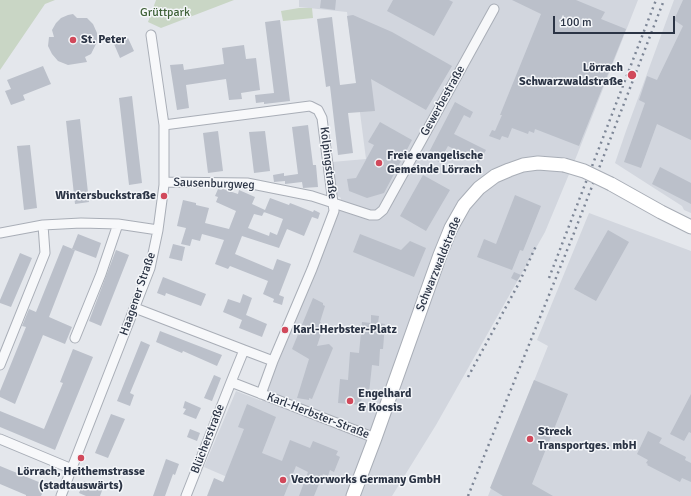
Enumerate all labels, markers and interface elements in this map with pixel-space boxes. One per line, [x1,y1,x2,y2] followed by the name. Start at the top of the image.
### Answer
[140,6,190,20] park label: Grüttpark
[555,8,677,34] scale bar
[560,15,592,30] text: 100 m
[81,33,126,47] place label: St. Peter
[68,35,78,45] marker: St. Peter
[519,61,623,89] place label: Lörrach Schwarzwaldstraße
[418,63,468,139] street label: Gewerbestraße
[626,69,638,81] marker: Lörrach Schwarzwaldstraße
[316,126,340,200] street label: Kolpingstraße
[387,149,483,177] place label: Freie evangelische Gemeinde Lörrach
[374,158,384,168] marker: Freie evangelische Gemeinde Lörrach
[173,175,255,193] street label: Sausenburgweg
[55,189,156,203] place label: Wintersbuckstraße
[159,191,169,201] marker: Wintersbuckstraße
[413,214,465,314] street label: Schwarzwaldstraße
[117,251,159,337] street label: Haagener Straße
[293,323,397,337] place label: Karl-Herbster-Platz
[280,325,290,335] marker: Karl-Herbster-Platz
[358,387,411,415] place label: Engelhard & Kocsis
[265,390,371,442] street label: Karl-Herbster-Straße
[345,396,355,406] marker: Engelhard & Kocsis
[188,402,228,476] street label: Blücherstraße
[538,425,637,453] place label: Streck Transportges. mbH
[525,434,535,444] marker: Streck Transportges. mbH
[76,453,86,463] marker: Lörrach, Heithemstrasse (stadtauswärts)
[17,465,145,493] place label: Lörrach, Heithemstrasse (stadtauswärts)
[291,473,441,487] place label: Vectorworks Germany GmbH
[278,475,288,485] marker: Vectorworks Germany GmbH

